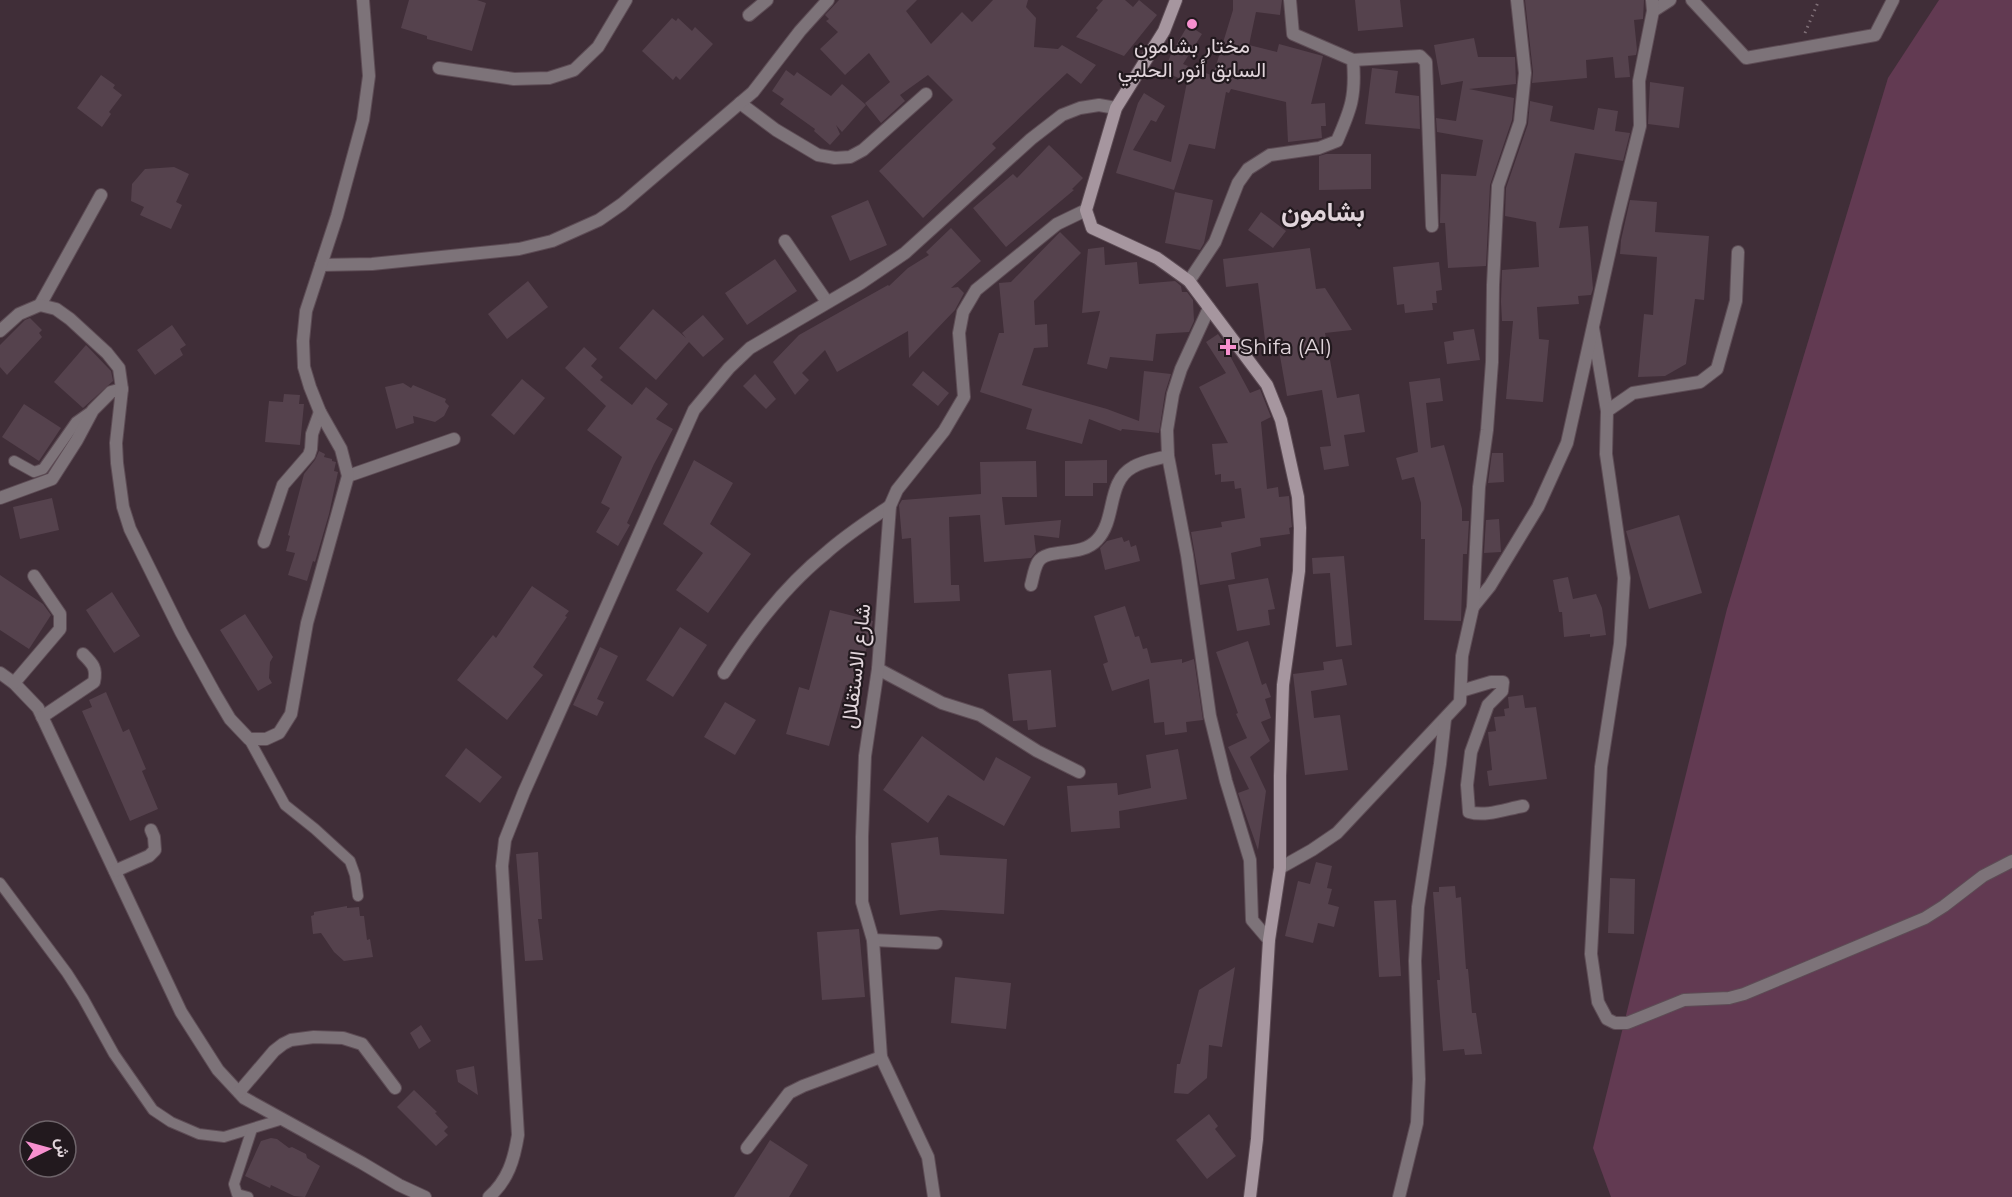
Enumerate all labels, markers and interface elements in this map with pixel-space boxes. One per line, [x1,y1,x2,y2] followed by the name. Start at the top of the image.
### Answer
[1185,17,1199,31] marker: مختار بشامون السابق أنور الحلبي
[1118,33,1266,87] place label: مختار بشامون السابق أنور الحلبي
[1281,195,1365,229] district label: بشامون
[1240,334,1332,359] place label: Shifa (Al)
[1221,340,1235,354] marker: Shifa (Al)
[835,602,878,730] street label: شارع الاستقلال
[18,1119,78,1179] north arrow
[52,1137,73,1158] text: ش

